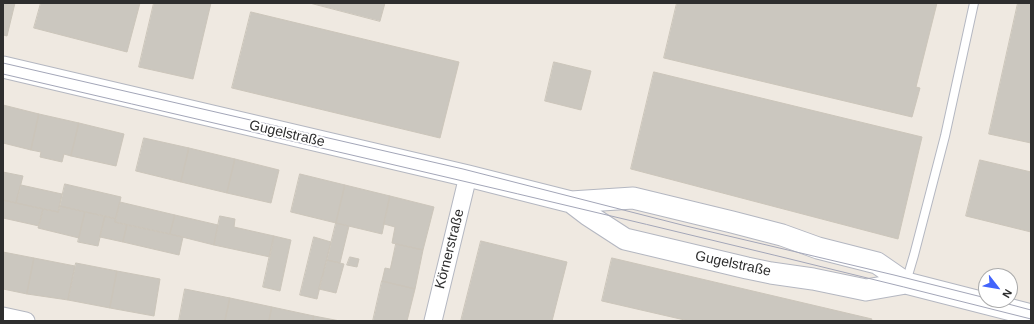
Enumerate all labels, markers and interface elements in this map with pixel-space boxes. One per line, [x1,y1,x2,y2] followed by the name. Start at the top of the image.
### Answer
[248,117,326,151] street label: Gugelstraße
[432,207,468,291] street label: Körnerstraße
[694,248,772,280] street label: Gugelstraße
[978,268,1018,308] north arrow
[1000,287,1015,300] text: N

